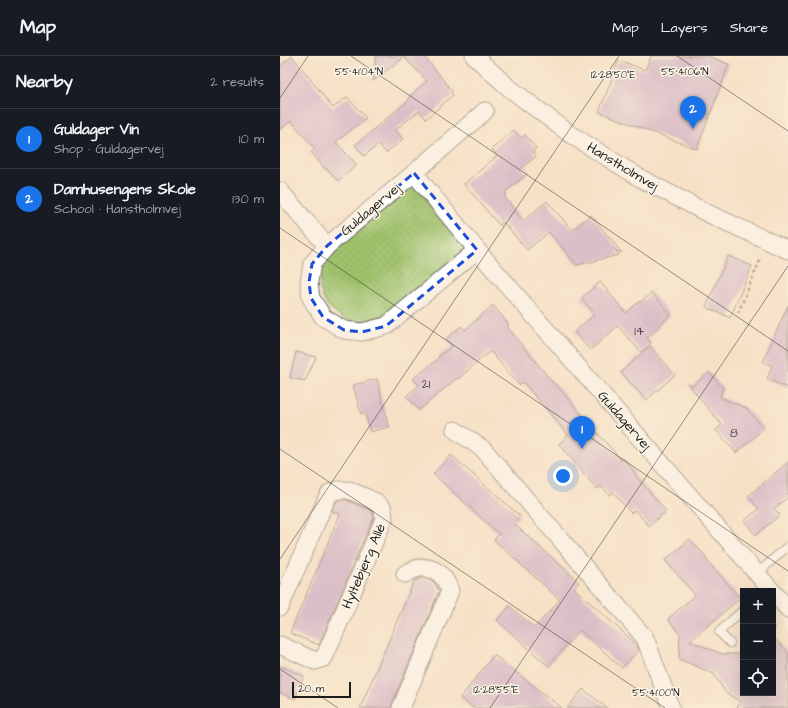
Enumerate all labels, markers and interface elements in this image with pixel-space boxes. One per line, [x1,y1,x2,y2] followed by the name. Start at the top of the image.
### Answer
[20,14,56,41] text: Map
[612,18,639,38] text: Map
[661,18,708,38] text: Layers
[730,18,768,38] text: Share
[335,65,383,79] text: 55°41'04"N
[661,65,709,79] text: 55°41'06"N
[591,68,635,82] text: 12°28'50"E
[16,70,73,94] text: Nearby
[210,73,264,91] text: 2 results
[680,96,706,129] pin: 2
[54,119,139,140] text: Guldager Vin
[28,130,30,148] text: 1
[239,130,264,148] text: 10 m
[583,138,663,196] street label: Hanstholmvej
[54,140,164,158] text: Shop · Guldagervej
[336,178,405,241] street label: Guldagervej
[54,179,196,200] text: Damhusengens Skole
[25,190,33,208] text: 2
[232,190,264,208] text: 130 m
[54,200,181,218] text: School · Hanstholmvej
[634,323,644,340] house number: 14
[422,376,431,393] house number: 21
[593,386,656,455] street label: Guldagervej
[569,416,595,449] pin: 1
[730,425,738,442] house number: 8
[553,466,573,486] your location
[337,520,391,612] street label: Hyltebjerg Allé
[740,588,776,696] map controls
[740,588,776,624] button: +
[740,624,776,660] button: −
[740,660,776,696] button: locate
[292,680,351,699] scale bar
[298,681,324,696] text: 20 m
[473,683,519,697] text: 12°28'55"E
[632,686,680,700] text: 55°41'00"N

